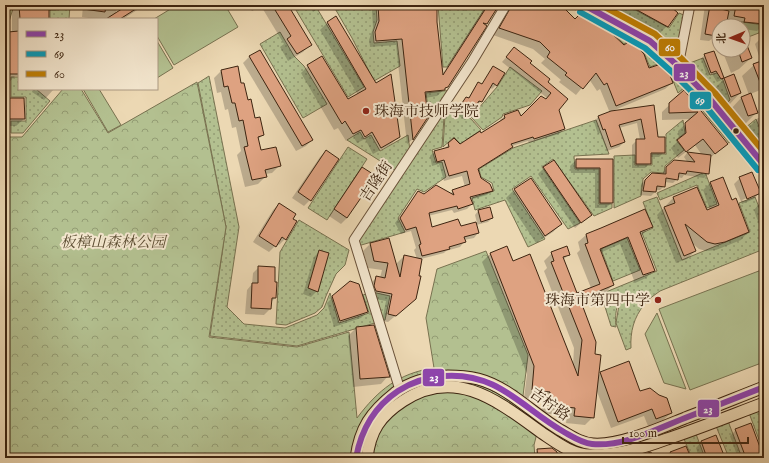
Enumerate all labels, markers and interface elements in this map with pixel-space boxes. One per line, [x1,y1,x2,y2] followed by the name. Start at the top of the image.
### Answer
[18,18,158,90] legend
[711,18,751,58] north arrow
[54,27,64,42] text: 23
[715,33,729,44] text: 北
[658,38,681,57] line badge: 60
[665,41,676,55] text: 60
[54,47,64,62] text: 69
[673,63,696,82] line badge: 23
[54,67,65,82] text: 60
[679,67,689,81] text: 23
[689,91,712,110] line badge: 69
[695,94,705,108] text: 69
[374,102,479,121] place label: 珠海市技师学院
[361,106,371,116] marker: 珠海市技师学院
[731,126,741,136] unlabelled marker
[356,157,397,205] street label: 吉隆街
[60,233,167,252] park label: 板樟山森林公园
[545,291,650,310] place label: 珠海市第四中学
[653,295,663,305] marker: 珠海市第四中学
[422,368,445,387] line badge: 23
[429,371,439,385] text: 23
[526,384,574,425] street label: 吉柠路
[697,399,720,418] line badge: 23
[703,403,713,417] text: 23
[623,419,748,445] scale bar
[629,426,657,441] text: 100 m

